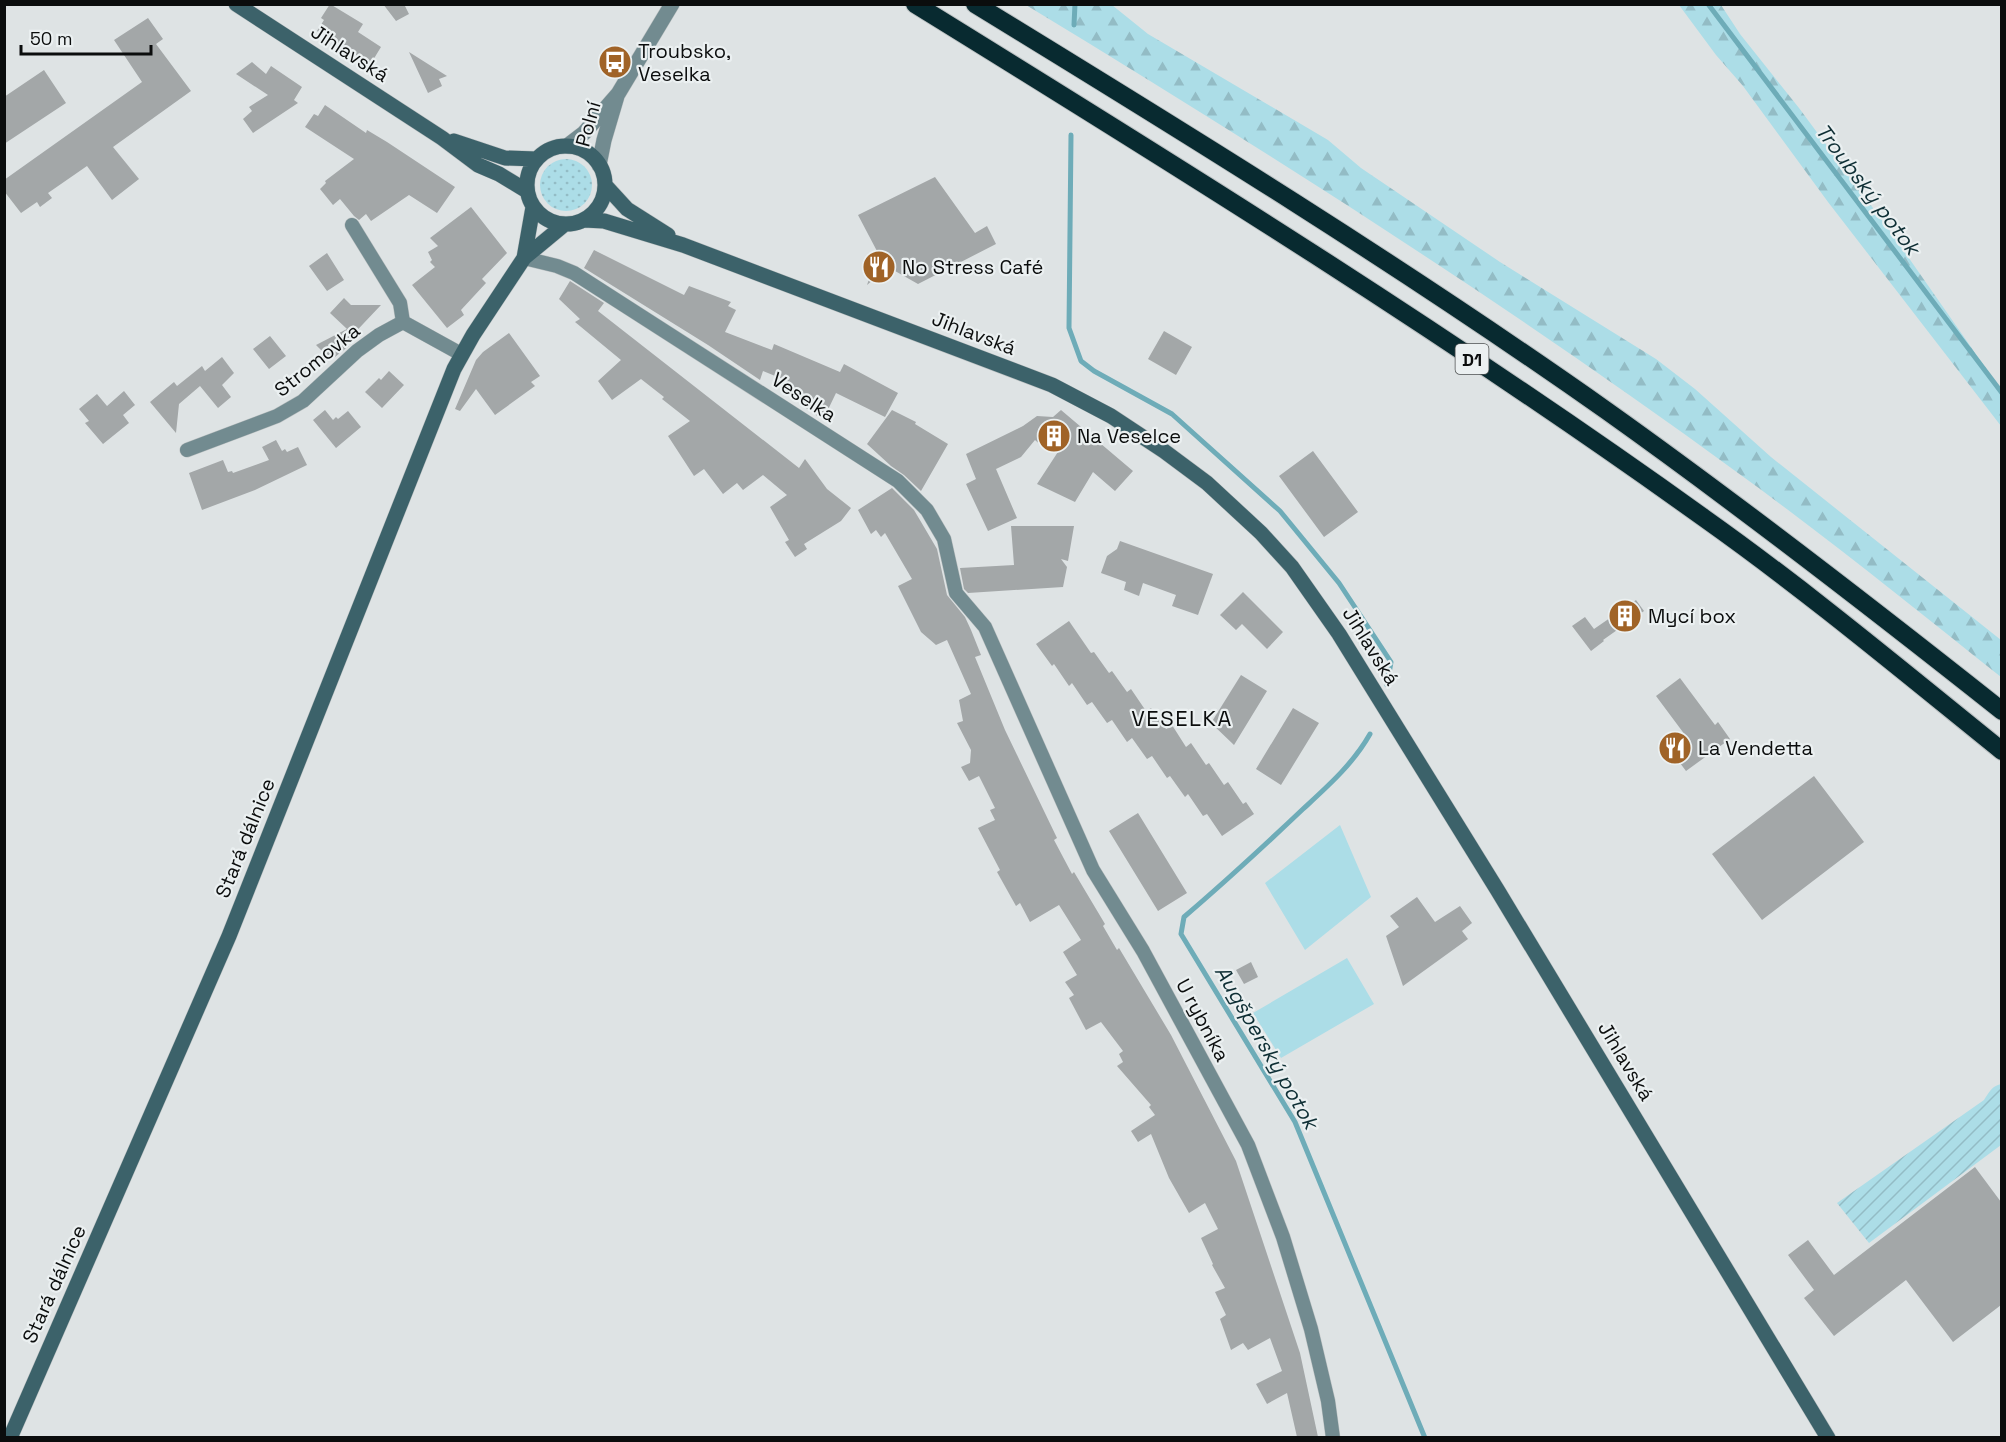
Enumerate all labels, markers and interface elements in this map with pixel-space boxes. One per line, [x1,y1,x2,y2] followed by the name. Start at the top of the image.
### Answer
[21,18,152,56] scale bar
[306,18,394,88] street label: Jihlavská
[30,27,72,50] text: 50 m
[638,38,731,87] place label: Troubsko, Veselka
[597,44,633,80] bus stop icon: Troubsko, Veselka
[569,98,607,150] street label: Polní
[1810,118,1928,262] water label: Troubský potok
[861,249,897,285] restaurant icon: No Stress Café
[902,254,1043,280] place label: No Stress Café
[928,305,1020,361] street label: Jihlavská
[269,317,365,403] street label: Stromovka
[1456,344,1488,374] road number: D1
[766,366,842,428] street label: Veselka
[1036,418,1072,454] building icon: Na Veselce
[1077,423,1181,449] place label: Na Veselce
[1607,598,1643,634] building icon: Mycí box
[1337,602,1405,690] street label: Jihlavská
[1648,603,1736,629] place label: Mycí box
[1131,704,1233,732] district label: VESELKA
[1657,730,1693,766] restaurant icon: La Vendetta
[1698,735,1813,761] place label: La Vendetta
[209,774,281,902] street label: Stará dálnice
[1209,960,1326,1136] water label: Augšperský potok
[1170,974,1236,1066] street label: U rybníka
[1592,1017,1660,1105] street label: Jihlavská
[16,1221,92,1347] street label: Stará dálnice

